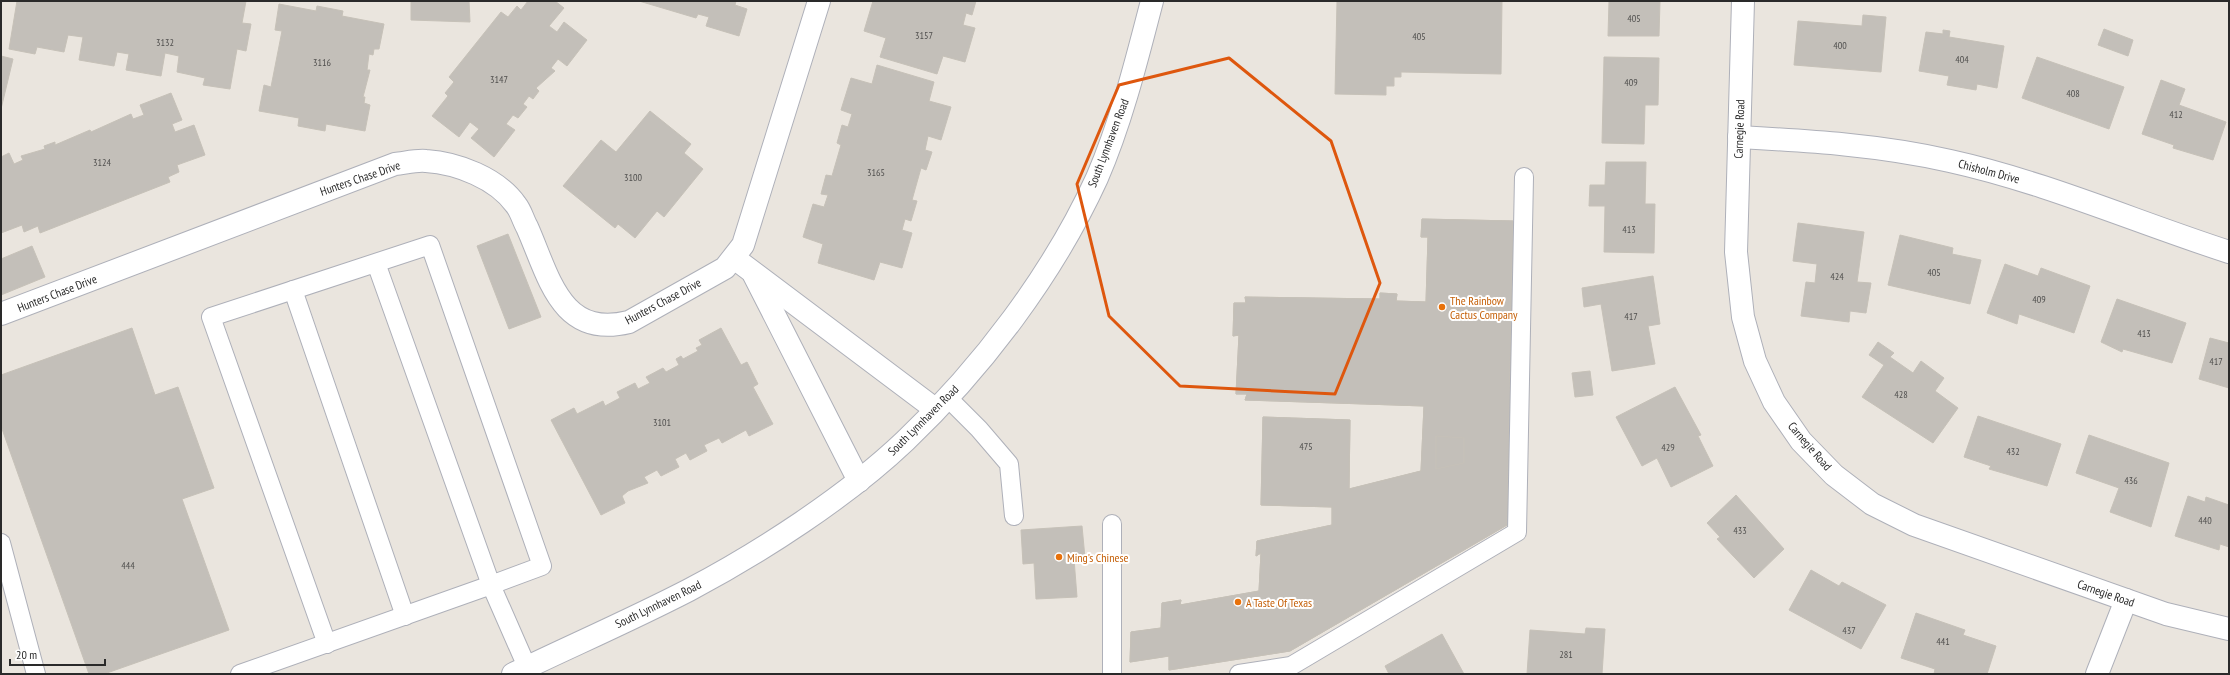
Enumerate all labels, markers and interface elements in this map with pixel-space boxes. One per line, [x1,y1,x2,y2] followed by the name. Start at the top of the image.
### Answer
[1627,12,1641,25] house number: 405
[915,29,933,42] house number: 3157
[1412,30,1426,43] house number: 405
[156,36,174,49] house number: 3132
[1833,39,1847,52] house number: 400
[1955,53,1969,66] house number: 404
[313,56,332,69] house number: 3116
[490,73,508,86] house number: 3147
[1624,76,1638,89] house number: 409
[2066,87,2080,100] house number: 408
[1084,97,1132,189] street label: South Lynnhaven Road
[1730,99,1748,159] street label: Carnegie Road
[2169,108,2183,121] house number: 412
[93,156,112,169] house number: 3124
[1957,156,2021,186] street label: Chisholm Drive
[318,157,402,199] street label: Hunters Chase Drive
[867,166,885,179] house number: 3165
[624,171,643,184] house number: 3100
[1622,223,1636,236] house number: 413
[1927,266,1941,279] house number: 405
[1830,270,1844,283] house number: 424
[15,271,99,315] street label: Hunters Chase Drive
[622,275,704,327] street label: Hunters Chase Drive
[1450,293,1518,322] place label: The Rainbow Cactus Company
[2032,293,2046,306] house number: 409
[1437,302,1447,312] marker: The Rainbow Cactus Company
[1624,310,1638,323] house number: 417
[2137,327,2151,340] house number: 413
[2209,355,2223,368] house number: 417
[885,382,961,458] street label: South Lynnhaven Road
[1894,388,1908,401] house number: 428
[653,416,671,429] house number: 3101
[1785,419,1835,473] street label: Carnegie Road
[1299,440,1313,453] house number: 475
[1661,441,1675,454] house number: 429
[2006,445,2020,458] house number: 432
[2124,474,2138,487] house number: 436
[2198,514,2212,527] house number: 440
[1733,524,1747,537] house number: 433
[1067,550,1129,565] place label: Ming's Chinese
[1054,552,1064,562] marker: Ming's Chinese
[121,559,135,572] house number: 444
[2076,576,2136,610] street label: Carnegie Road
[613,577,703,631] street label: South Lynnhaven Road
[1246,595,1312,610] place label: A Taste Of Texas
[1233,597,1243,607] marker: A Taste Of Texas
[1842,624,1856,637] house number: 437
[1936,635,1950,648] house number: 441
[10,641,105,667] scale bar
[16,647,37,662] text: 20 m
[1559,648,1573,661] house number: 281

